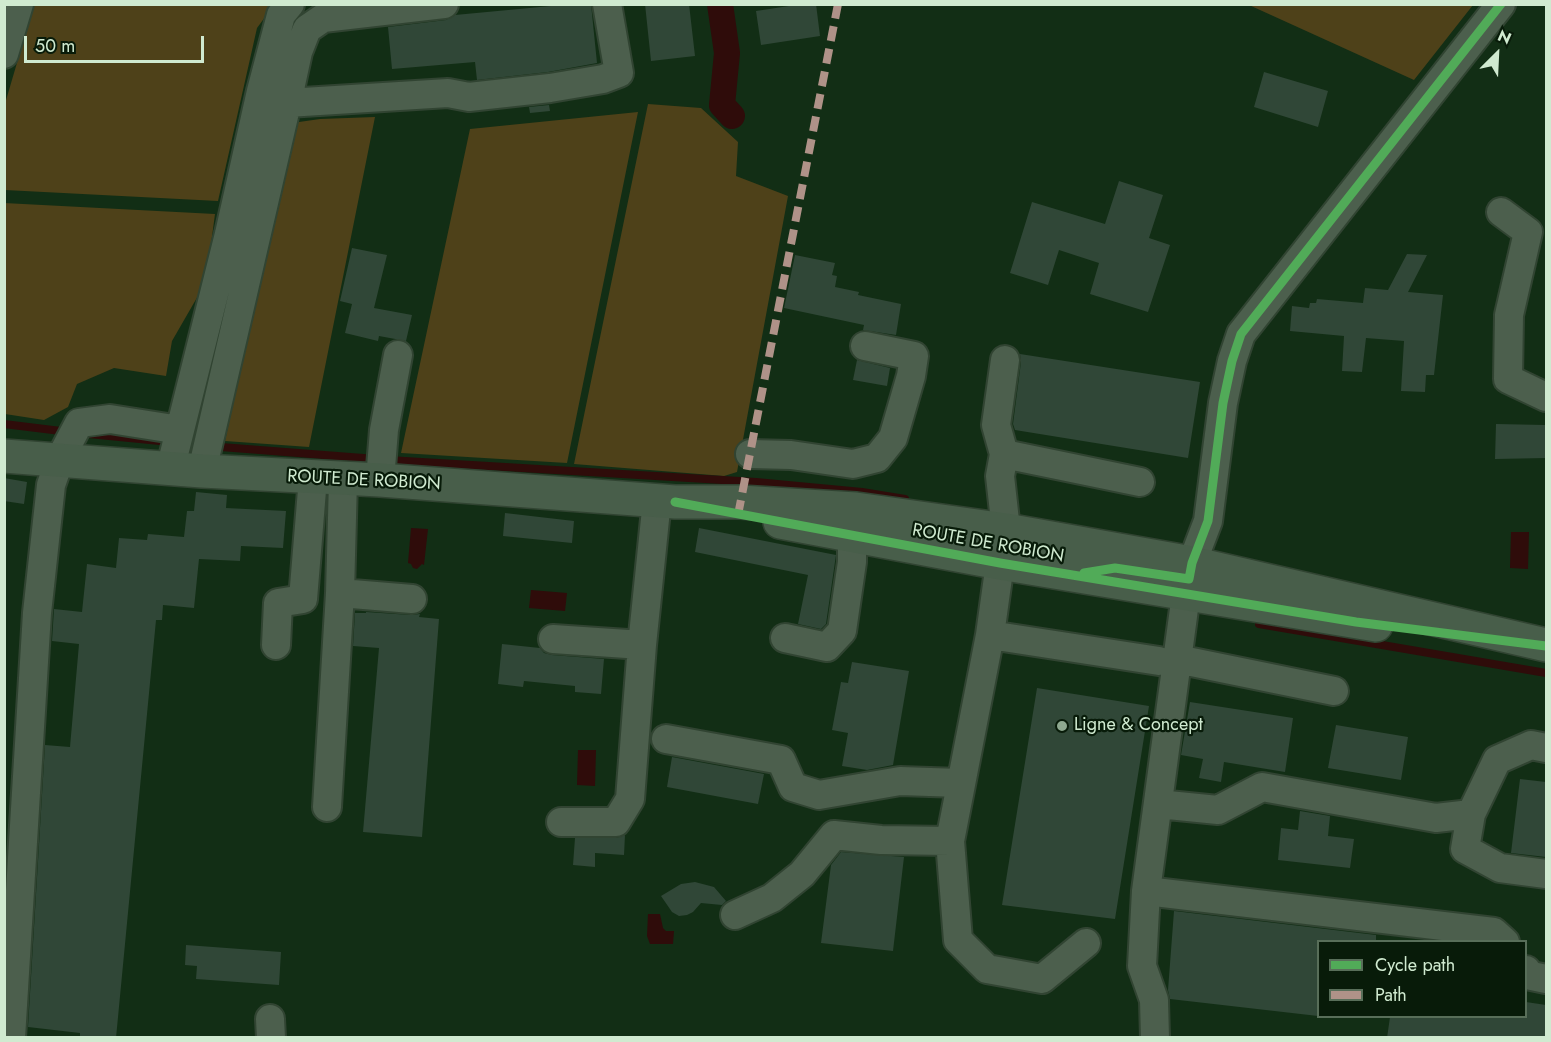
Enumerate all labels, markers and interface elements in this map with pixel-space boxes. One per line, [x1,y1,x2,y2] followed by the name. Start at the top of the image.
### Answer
[27,24,207,62] scale bar
[1467,24,1527,84] north arrow
[1494,24,1515,50] text: N
[35,33,75,59] text: 50 m
[287,466,441,496] street label: ROUTE DE ROBION
[910,520,1066,568] street label: ROUTE DE ROBION
[1074,715,1203,737] place label: Ligne & Concept
[1055,719,1069,733] marker: Ligne & Concept
[1317,940,1527,1018] legend
[1375,952,1455,978] text: Cycle path
[1375,982,1407,1008] text: Path

